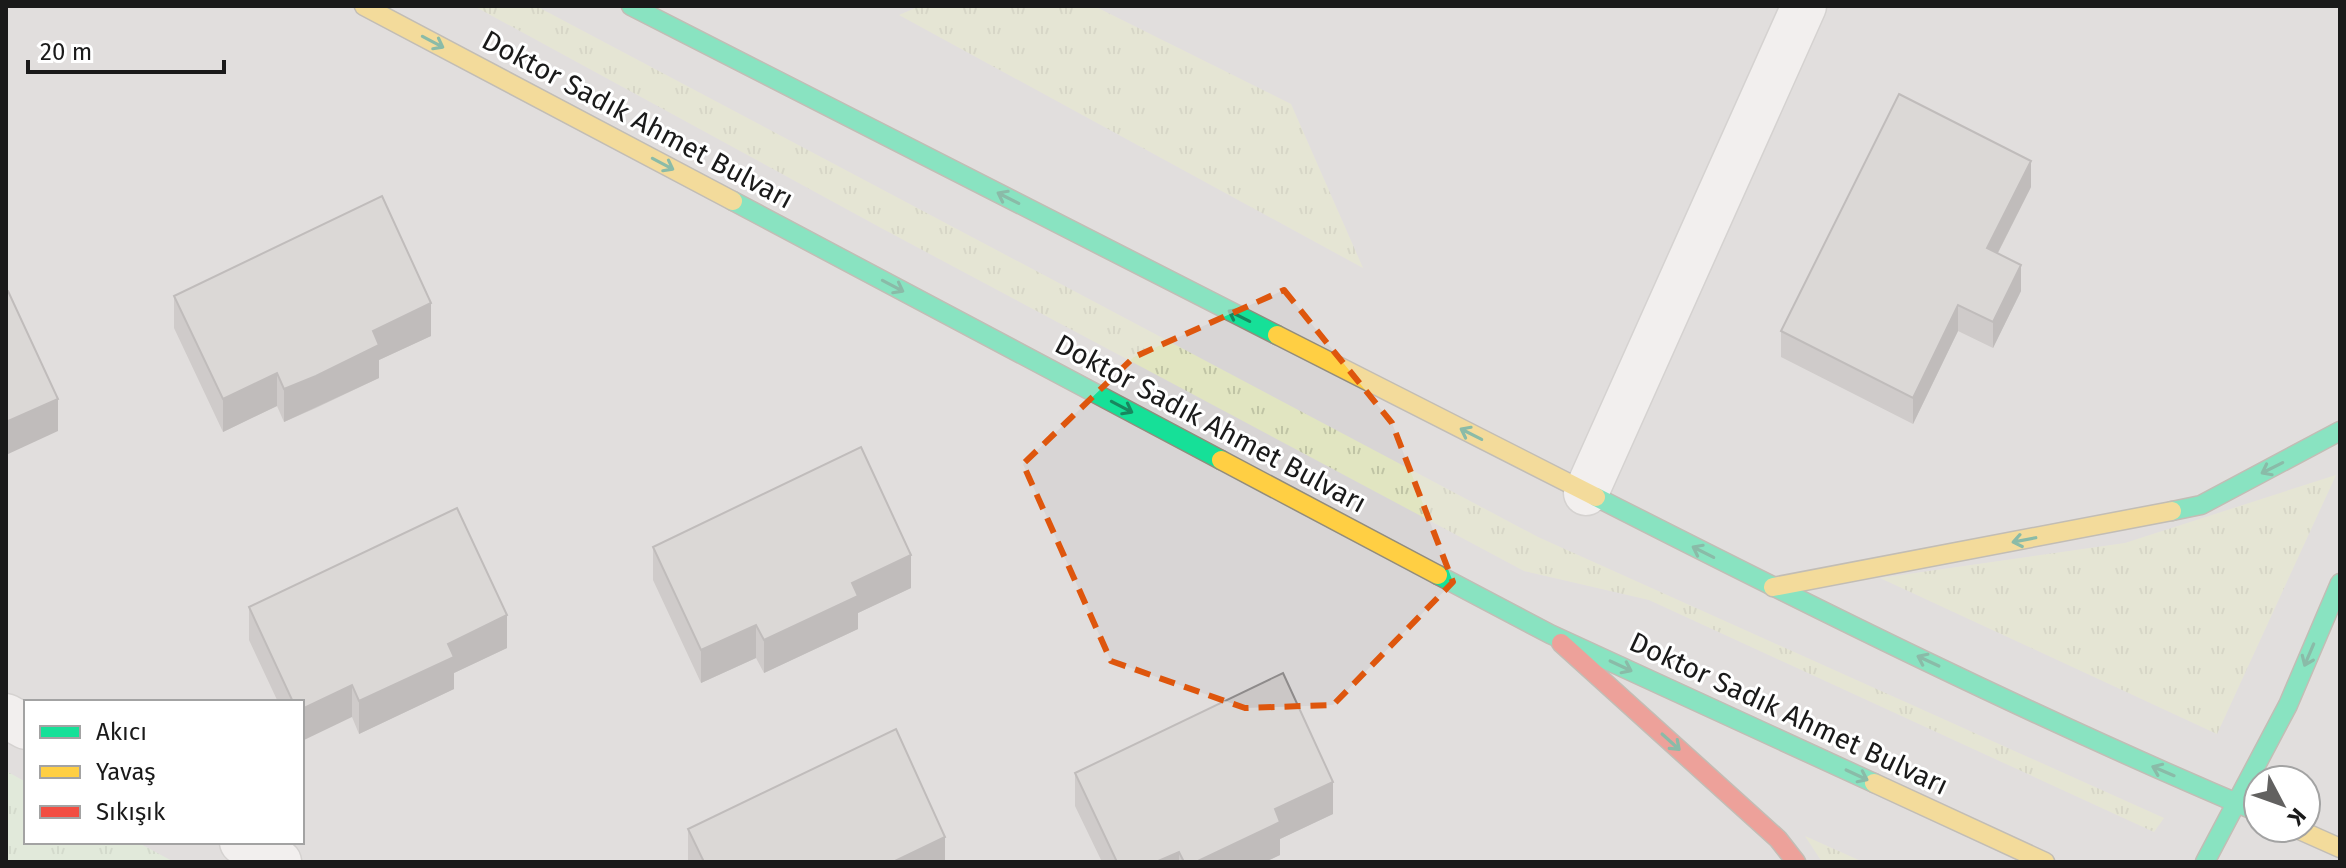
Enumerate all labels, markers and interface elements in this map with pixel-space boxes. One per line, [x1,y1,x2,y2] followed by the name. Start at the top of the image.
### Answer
[477,23,799,216] street label: Doktor Sadık Ahmet Bulvarı
[28,24,224,74] scale bar
[421,35,444,51] one-way arrow
[40,38,92,66] text: 20 m
[650,157,674,173] one-way arrow
[996,190,1020,205] one-way arrow
[880,278,904,294] one-way arrow
[1228,308,1252,324] one-way arrow
[1050,327,1372,520] street label: Doktor Sadık Ahmet Bulvarı
[1110,400,1134,416] one-way arrow
[1460,426,1484,442] one-way arrow
[2260,461,2284,477] one-way arrow
[2012,533,2037,548] one-way arrow
[1692,543,1716,559] one-way arrow
[1624,625,1953,802] street label: Doktor Sadık Ahmet Bulvarı
[2300,642,2315,666] one-way arrow
[1916,653,1940,668] one-way arrow
[1609,660,1633,675] one-way arrow
[24,700,304,844] legend
[96,718,147,746] text: Akıcı
[1660,732,1681,751] one-way arrow
[96,758,155,786] text: Yavaş
[2151,763,2176,778] one-way arrow
[2242,764,2322,844] north arrow
[1845,768,1869,783] one-way arrow
[96,798,166,826] text: Sıkışık
[2281,803,2311,832] text: K

